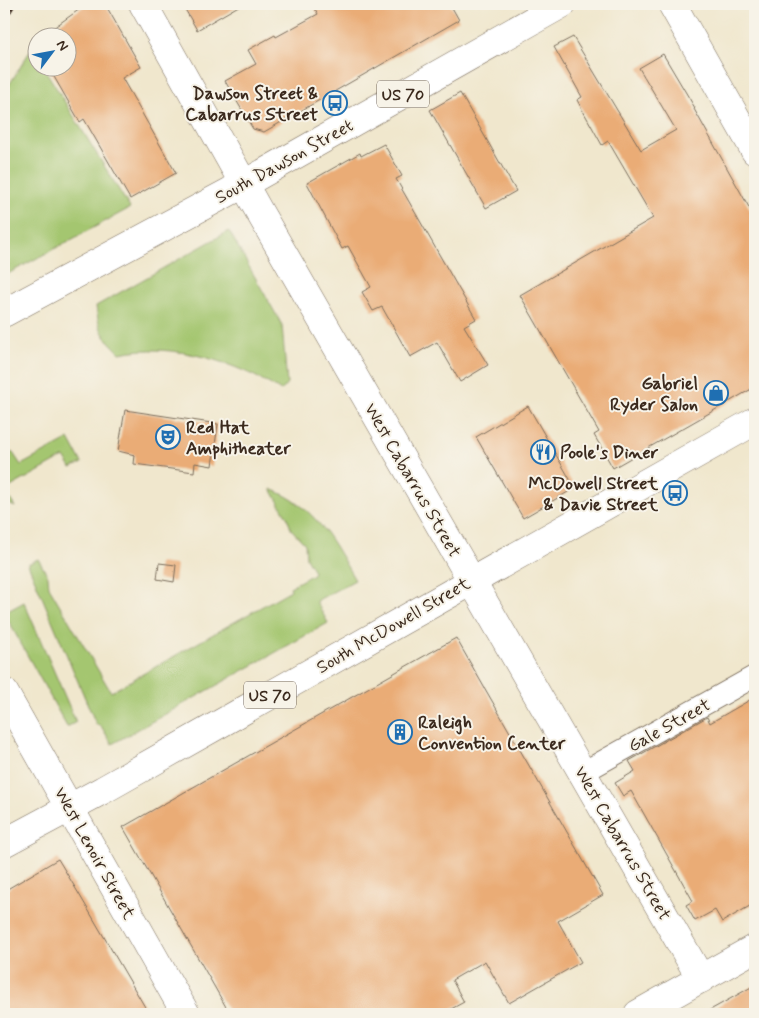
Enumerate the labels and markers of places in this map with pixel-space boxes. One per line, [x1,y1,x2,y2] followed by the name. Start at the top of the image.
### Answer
[185,82,318,127] place label: Dawson Street & Cabarrus Street
[322,90,348,116] bus stop icon: Dawson Street & Cabarrus Street
[610,372,698,417] place label: Gabriel Ryder Salon
[703,380,729,406] shop icon: Gabriel Ryder Salon
[186,416,291,461] place label: Red Hat Amphitheater
[155,424,181,450] theatre icon: Red Hat Amphitheater
[530,439,556,465] restaurant icon: Poole's Diner
[560,441,659,465] place label: Poole's Diner
[528,472,658,517] place label: McDowell Street & Davie Street
[662,480,688,506] bus stop icon: McDowell Street & Davie Street
[418,711,566,756] place label: Raleigh Convention Center
[387,719,413,745] building icon: Raleigh Convention Center

